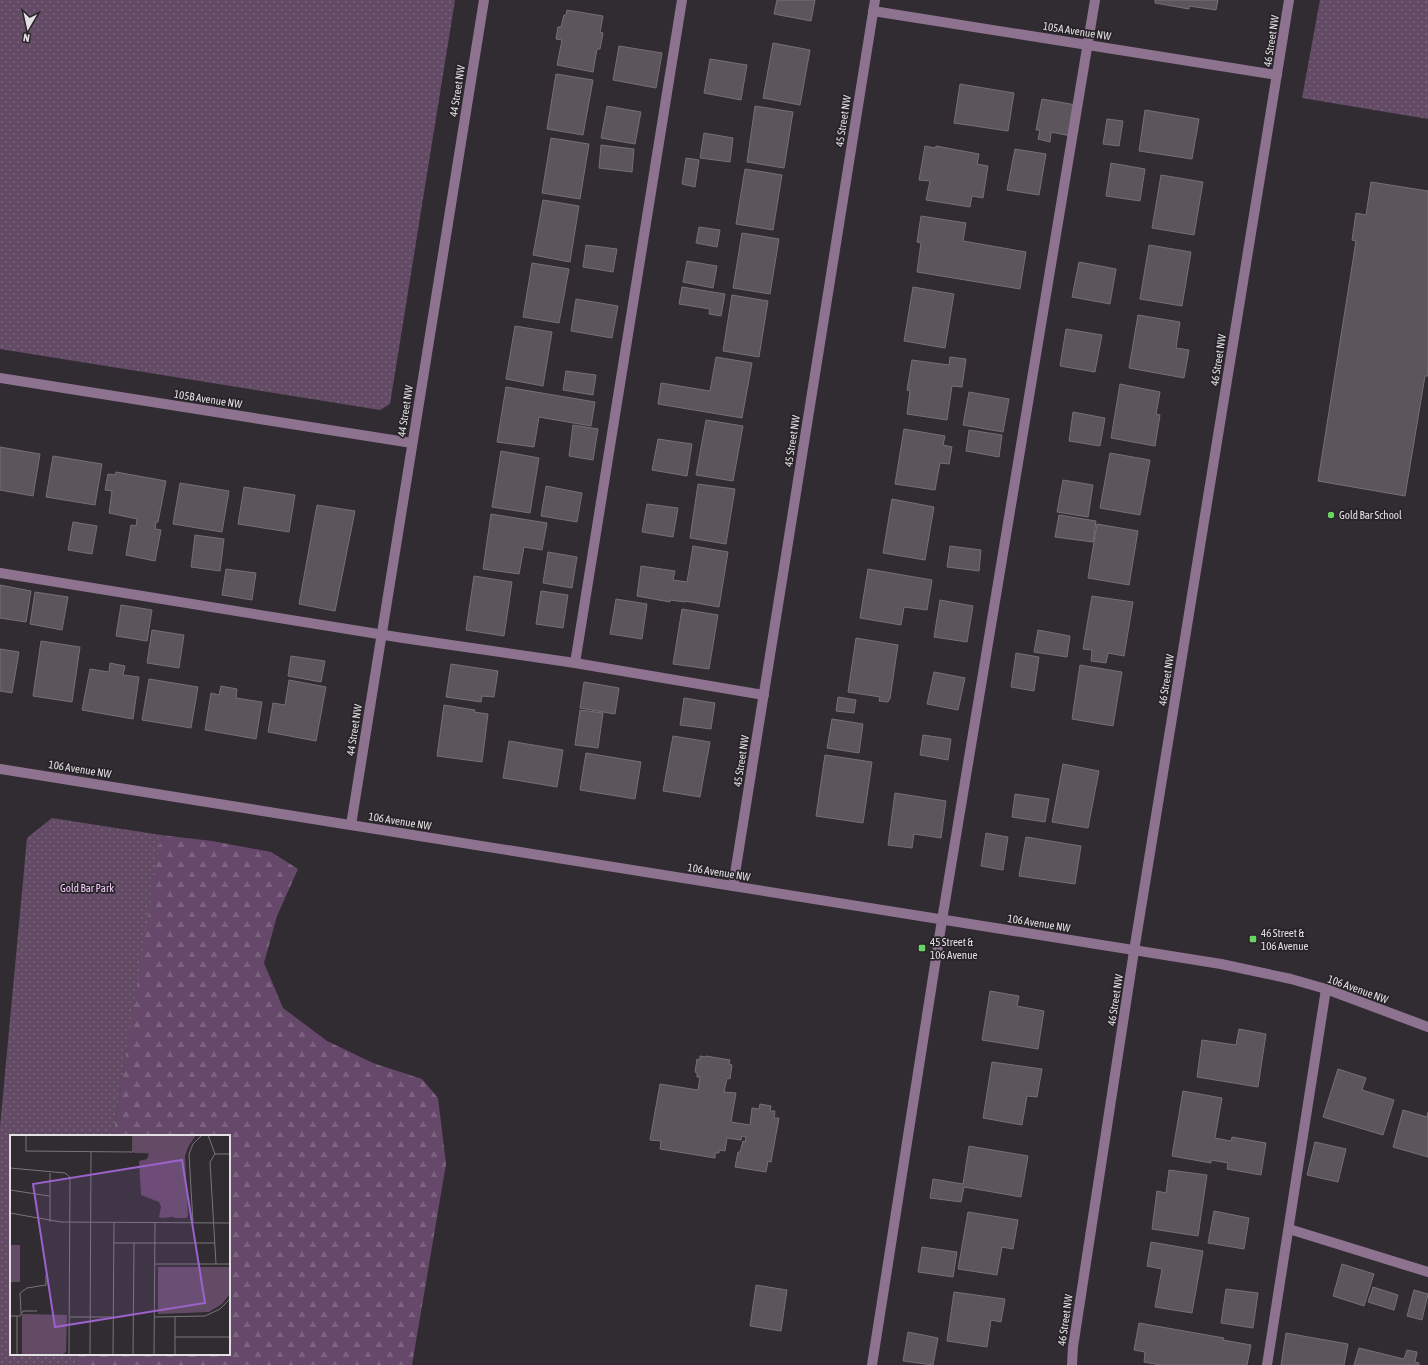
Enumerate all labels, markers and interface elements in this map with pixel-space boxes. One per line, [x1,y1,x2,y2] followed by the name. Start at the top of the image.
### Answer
[8,8,48,48] north arrow
[1261,14,1281,68] street label: 46 Street NW
[1042,20,1112,42] street label: 105A Avenue NW
[22,31,31,44] text: N
[447,64,467,118] street label: 44 Street NW
[833,94,853,148] street label: 45 Street NW
[1208,333,1228,387] street label: 46 Street NW
[395,384,415,438] street label: 44 Street NW
[173,388,243,410] street label: 105B Avenue NW
[782,414,802,468] street label: 45 Street NW
[1339,509,1402,521] place label: Gold Bar School
[1326,510,1336,520] marker: Gold Bar School
[1156,653,1176,707] street label: 46 Street NW
[344,703,364,757] street label: 44 Street NW
[731,734,751,788] street label: 45 Street NW
[48,758,112,780] street label: 106 Avenue NW
[368,810,432,832] street label: 106 Avenue NW
[687,861,751,883] street label: 106 Avenue NW
[60,882,114,894] park label: Gold Bar Park
[1007,912,1071,934] street label: 106 Avenue NW
[1261,927,1308,952] place label: 46 Street & 106 Avenue
[1248,934,1258,944] marker: 46 Street & 106 Avenue
[930,936,977,961] place label: 45 Street & 106 Avenue
[917,943,927,953] marker: 45 Street & 106 Avenue
[1105,973,1125,1027] street label: 46 Street NW
[1326,973,1390,1005] street label: 106 Avenue NW
[10,1135,230,1355] inset map
[1055,1293,1075,1347] street label: 46 Street NW

